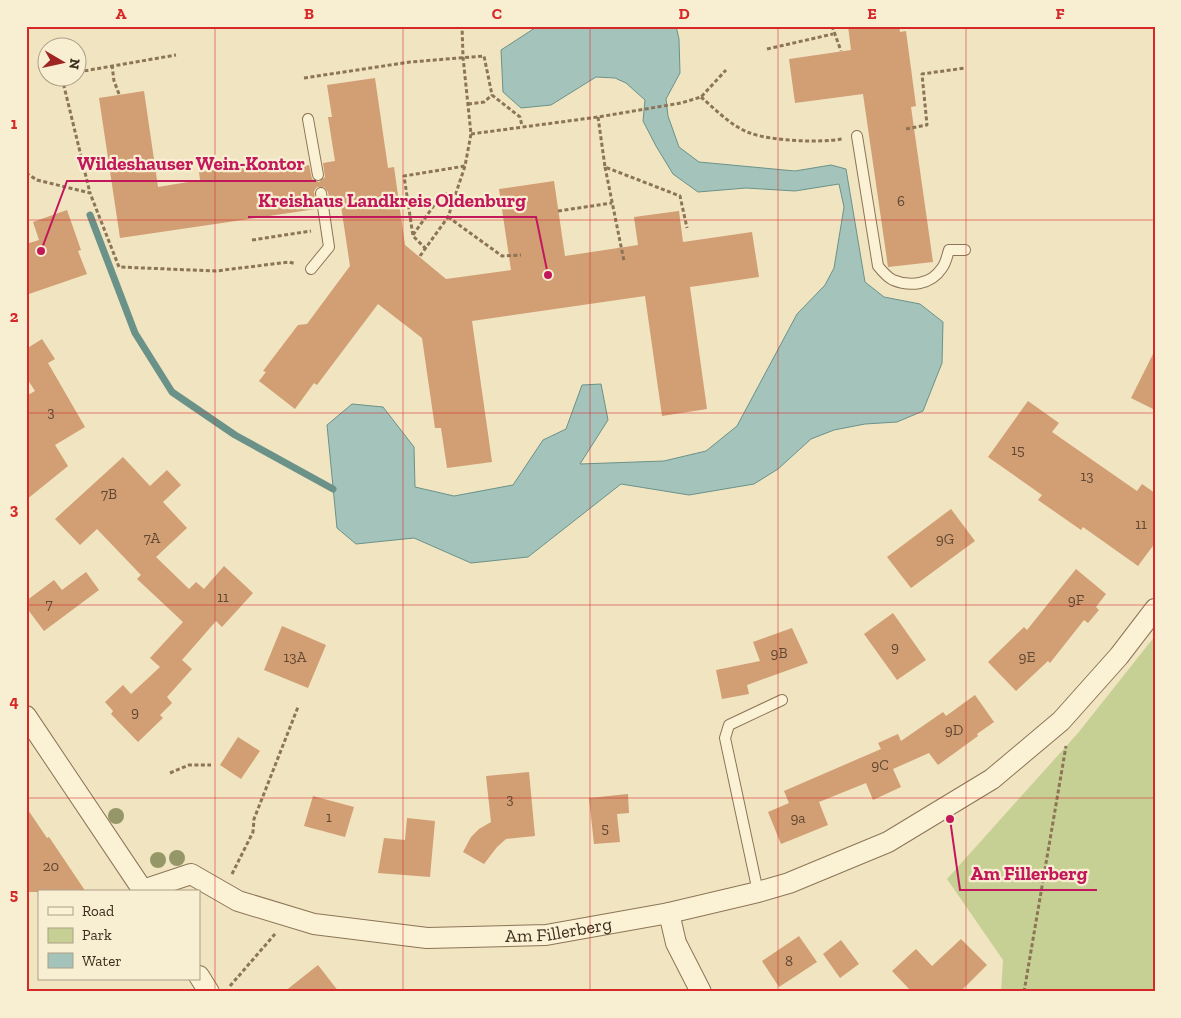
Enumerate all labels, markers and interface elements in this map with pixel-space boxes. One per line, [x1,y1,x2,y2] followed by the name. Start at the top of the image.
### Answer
[116,4,127,23] text: A
[304,4,314,23] text: B
[492,4,502,23] text: C
[678,4,690,23] text: D
[867,4,877,23] text: E
[1055,4,1065,23] text: F
[38,38,88,88] north arrow
[65,57,84,71] text: N
[11,114,18,133] text: 1
[67,147,316,181] callout: Wildeshauser Wein-Kontor
[77,152,306,175] text: Wildeshauser Wein-Kontor
[248,183,536,217] callout: Kreishaus Landkreis Oldenburg
[258,189,526,212] text: Kreishaus Landkreis Oldenburg
[897,192,905,210] house number: 6
[10,307,19,326] text: 2
[47,403,55,421] house number: 3
[1011,441,1025,459] house number: 15
[1080,467,1094,485] house number: 13
[101,485,117,503] house number: 7B
[10,500,19,519] text: 3
[1135,515,1147,533] house number: 11
[144,529,160,547] house number: 7A
[936,530,954,548] house number: 9G
[217,588,229,606] house number: 11
[1068,591,1085,609] house number: 9F
[45,595,53,613] house number: 7
[891,638,899,656] house number: 9
[770,644,788,662] house number: 9B
[284,648,307,666] house number: 13A
[1019,648,1036,666] house number: 9E
[9,692,19,711] text: 4
[131,703,139,721] house number: 9
[945,721,963,739] house number: 9D
[871,756,889,774] house number: 9C
[506,790,514,808] house number: 3
[326,808,332,826] house number: 1
[790,809,806,827] house number: 9a
[601,819,609,837] house number: 5
[960,856,1097,890] callout: Am Fillerberg
[43,857,59,875] house number: 20
[971,862,1088,885] text: Am Fillerberg
[10,885,18,904] text: 5
[38,890,200,980] legend
[82,902,115,920] text: Road
[505,912,614,947] street label: Am Fillerberg
[82,926,112,944] text: Park
[82,952,122,970] text: Water
[785,952,793,970] house number: 8

